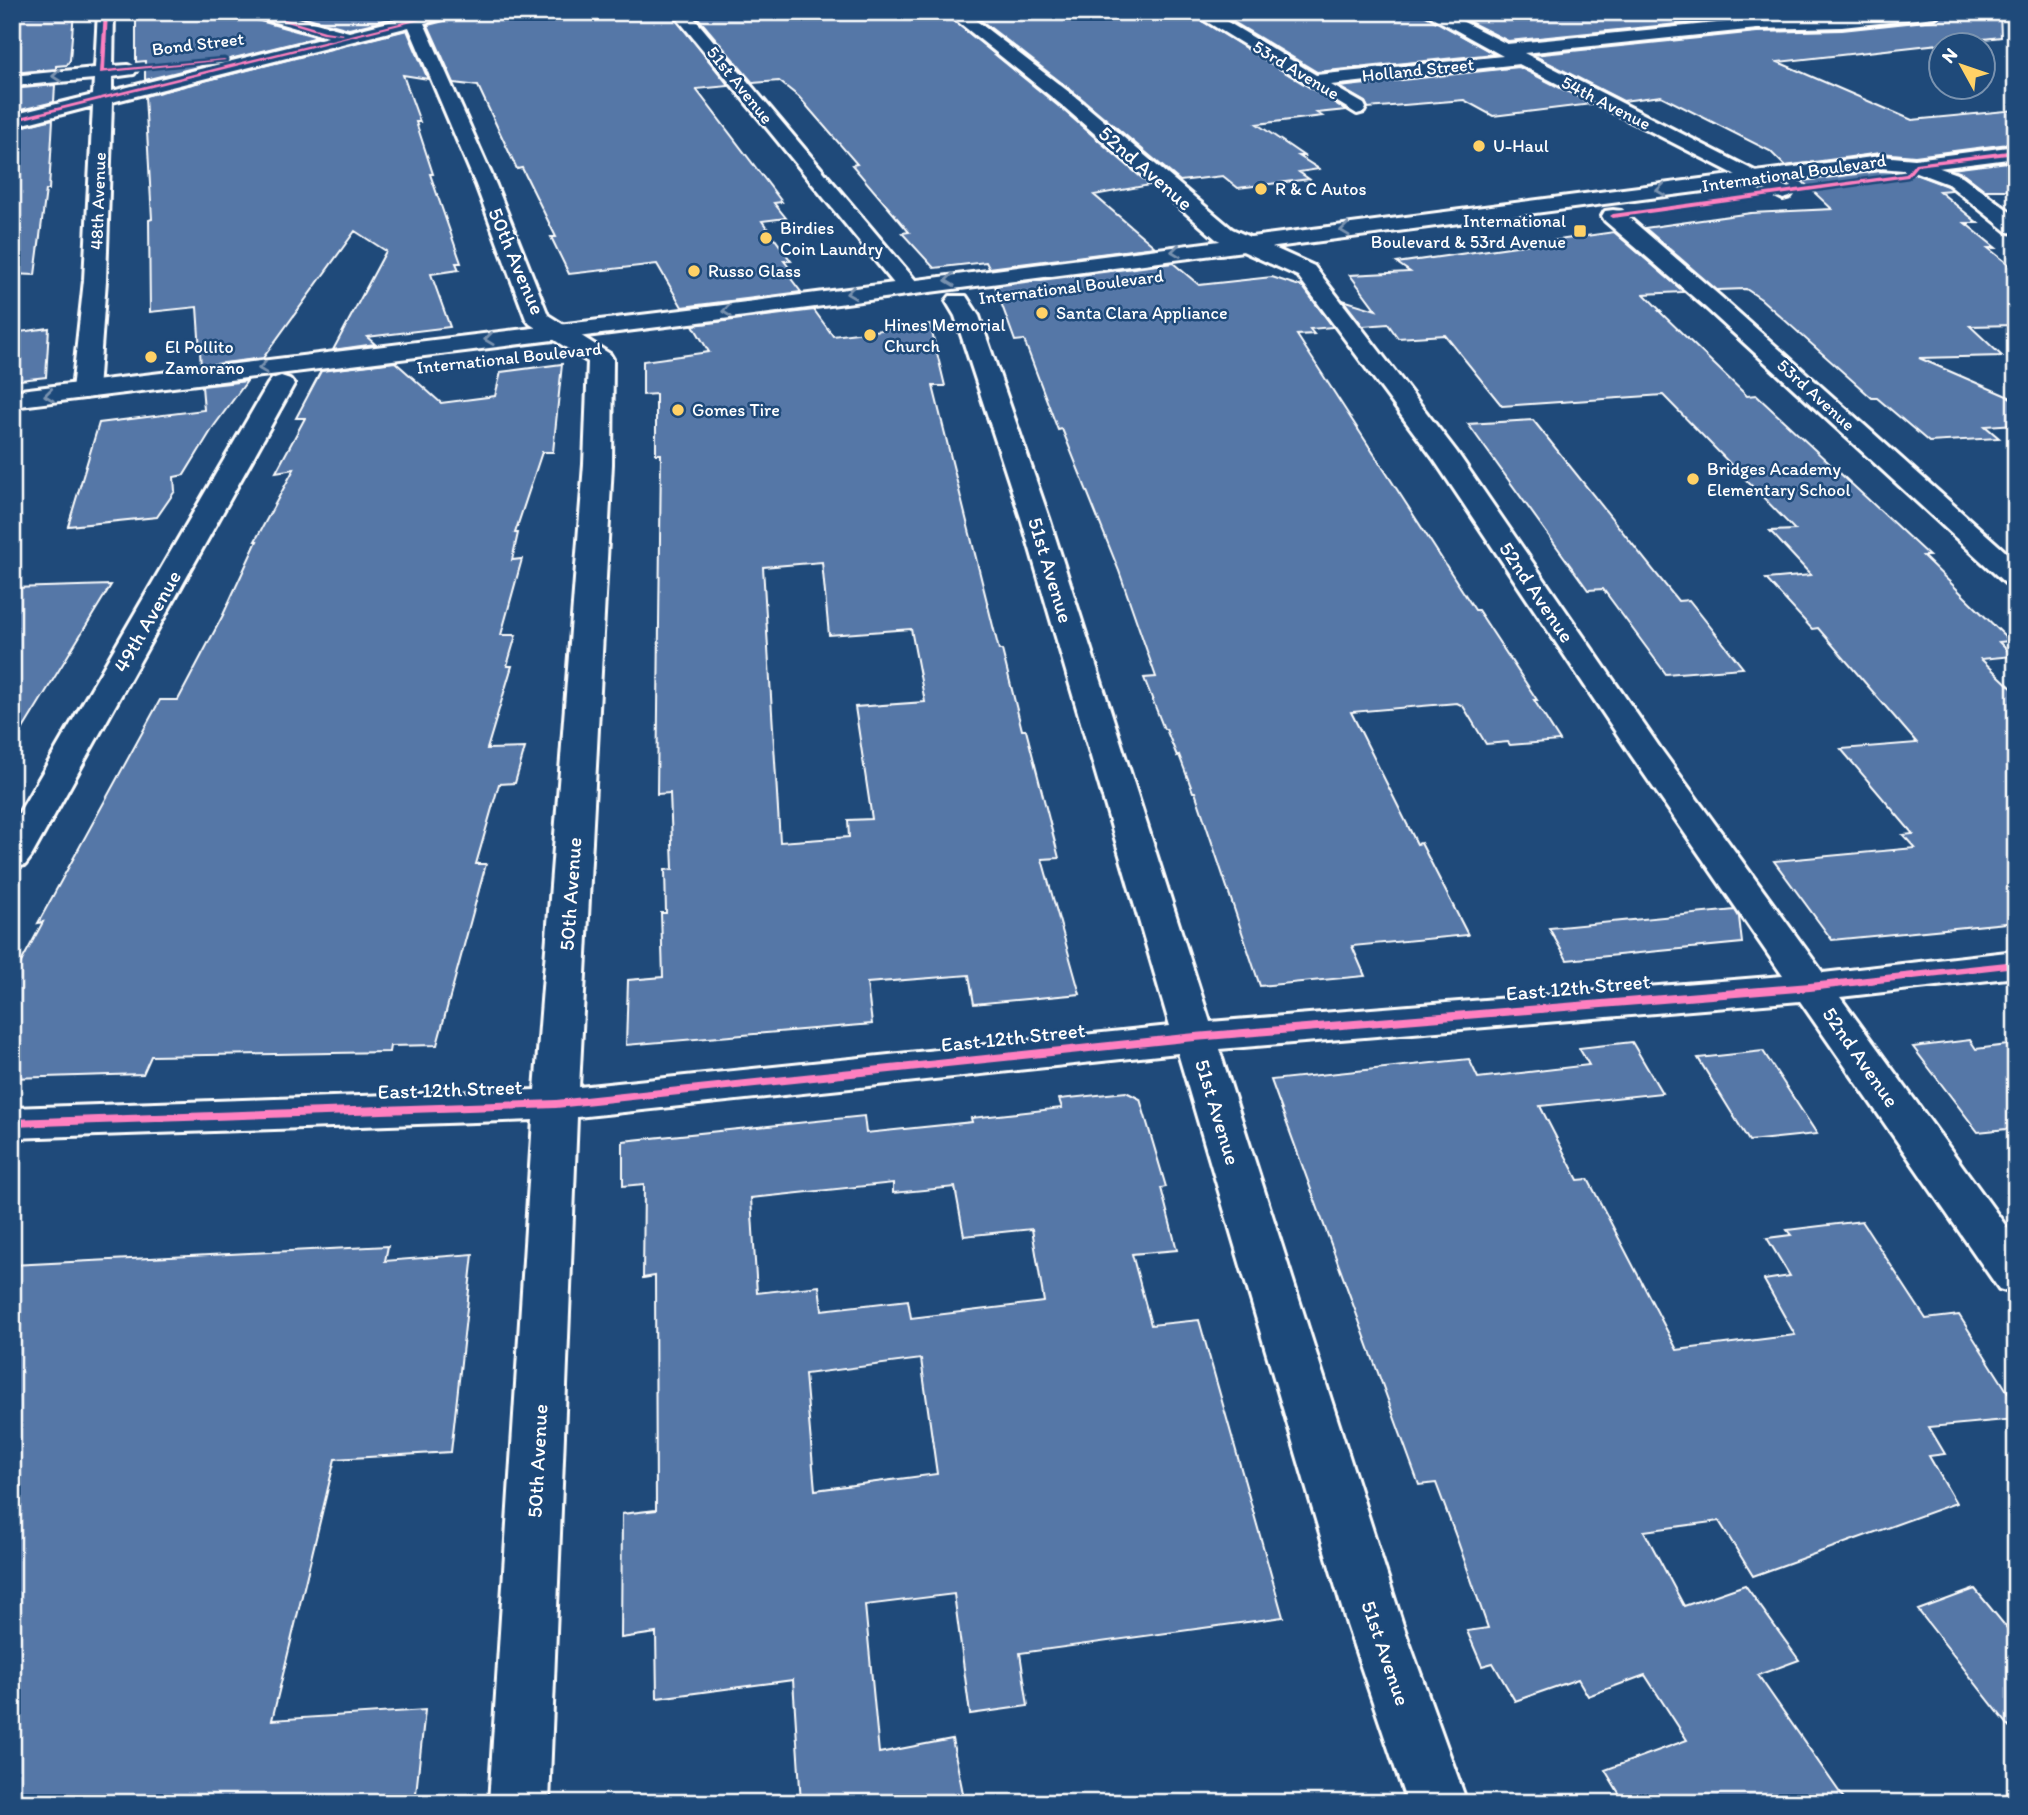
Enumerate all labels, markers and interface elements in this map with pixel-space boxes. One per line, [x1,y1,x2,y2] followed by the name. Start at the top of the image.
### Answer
[151,27,246,61] street label: Bond Street
[1926,32,1996,102] north arrow
[1249,36,1343,104] street label: 53rd Avenue
[702,42,778,128] street label: 51st Avenue
[1936,43,1962,68] text: N
[1361,53,1475,87] street label: Holland Street
[52,69,63,84] one-way arrow
[1558,71,1654,135] street label: 54th Avenue
[1094,120,1198,216] street label: 52nd Avenue
[1493,135,1549,157] place label: U-Haul
[1471,138,1487,154] marker: U-Haul
[1700,149,1888,197] street label: International Boulevard
[85,152,111,250] street label: 48th Avenue
[1275,178,1366,200] place label: R & C Autos
[1253,181,1269,197] marker: R & C Autos
[1655,182,1667,197] one-way arrow
[483,204,551,318] street label: 50th Avenue
[1371,210,1566,253] place label: International Boulevard & 53rd Avenue
[780,217,884,260] place label: Birdies Coin Laundry
[1340,223,1351,238] one-way arrow
[1572,223,1588,239] marker: International Boulevard & 53rd Avenue
[758,230,774,246] marker: Birdies Coin Laundry
[1170,244,1182,259] one-way arrow
[708,260,801,282] place label: Russo Glass
[686,263,702,279] marker: Russo Glass
[977,265,1165,309] street label: International Boulevard
[944,273,956,288] one-way arrow
[845,286,857,301] one-way arrow
[1056,302,1227,324] place label: Santa Clara Appliance
[721,304,733,319] one-way arrow
[1034,305,1050,321] marker: Santa Clara Appliance
[884,314,1006,357] place label: Hines Memorial Church
[862,327,878,343] marker: Hines Memorial Church
[483,331,495,346] one-way arrow
[165,336,244,379] place label: El Pollito Zamorano
[415,337,603,379] street label: International Boulevard
[143,349,159,365] marker: El Pollito Zamorano
[1773,354,1859,436] street label: 53rd Avenue
[258,360,269,375] one-way arrow
[43,387,55,402] one-way arrow
[692,399,780,421] place label: Gomes Tire
[670,402,686,418] marker: Gomes Tire
[1707,458,1851,501] place label: Bridges Academy Elementary School
[1685,471,1701,487] marker: Bridges Academy Elementary School
[1023,514,1079,626] street label: 51st Avenue
[1494,537,1580,647] street label: 52nd Avenue
[108,566,186,676] street label: 49th Avenue
[554,836,586,952] street label: 50th Avenue
[1505,968,1651,1006] street label: East 12th Street
[1817,1002,1905,1112] street label: 52nd Avenue
[940,1017,1087,1057] street label: East 12th Street
[1190,1056,1246,1168] street label: 51st Avenue
[377,1074,523,1104] street label: East 12th Street
[522,1403,552,1519] street label: 50th Avenue
[1356,1597,1416,1709] street label: 51st Avenue

